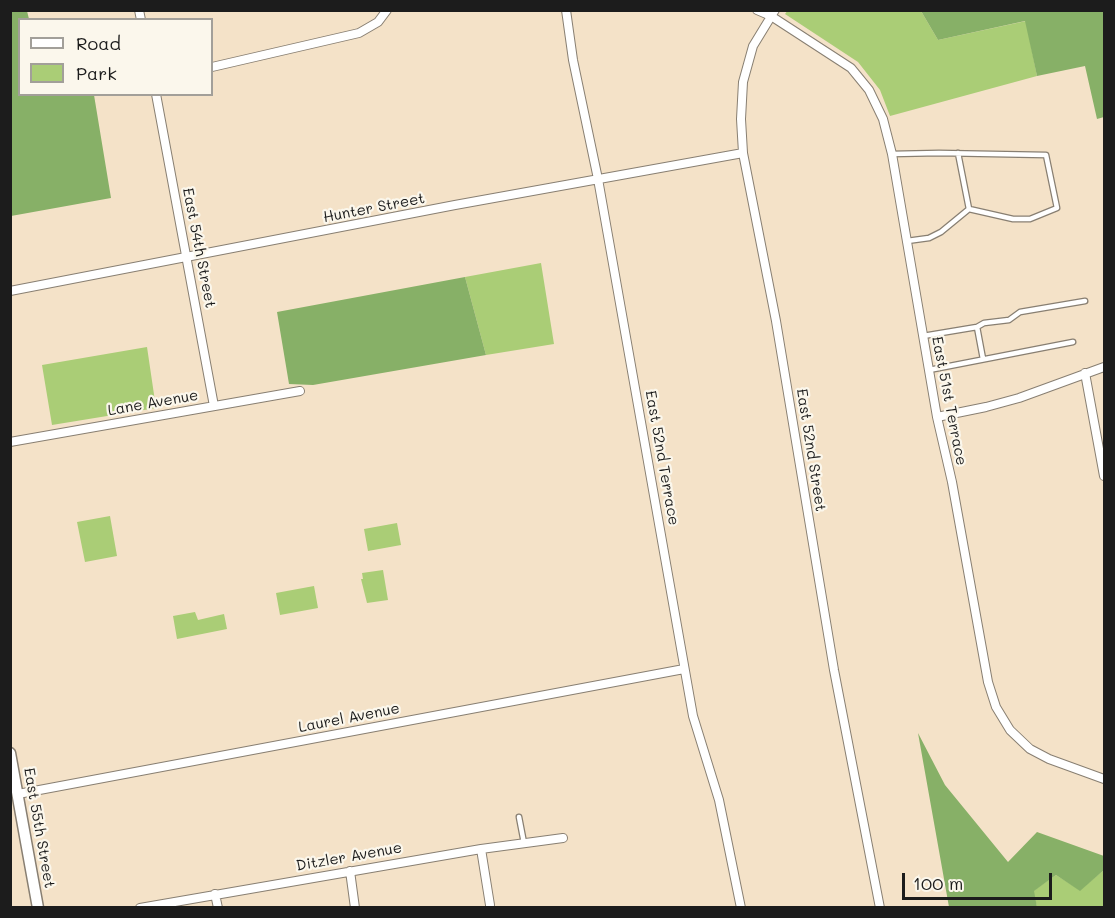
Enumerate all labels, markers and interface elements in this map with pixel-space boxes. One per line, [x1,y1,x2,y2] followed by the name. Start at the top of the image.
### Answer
[18,18,213,96] legend
[76,31,121,55] text: Road
[76,61,117,85] text: Park
[179,187,219,309] street label: East 54th Street
[322,189,426,227] street label: Hunter Street
[928,335,970,467] street label: East 51st Terrace
[106,386,200,420] street label: Lane Avenue
[792,387,830,513] street label: East 52nd Street
[641,389,683,527] street label: East 52nd Terrace
[297,699,401,737] street label: Laurel Avenue
[20,766,58,890] street label: East 55th Street
[295,839,403,875] street label: Ditzler Avenue
[905,861,1055,899] scale bar
[913,871,963,895] text: 100 m

